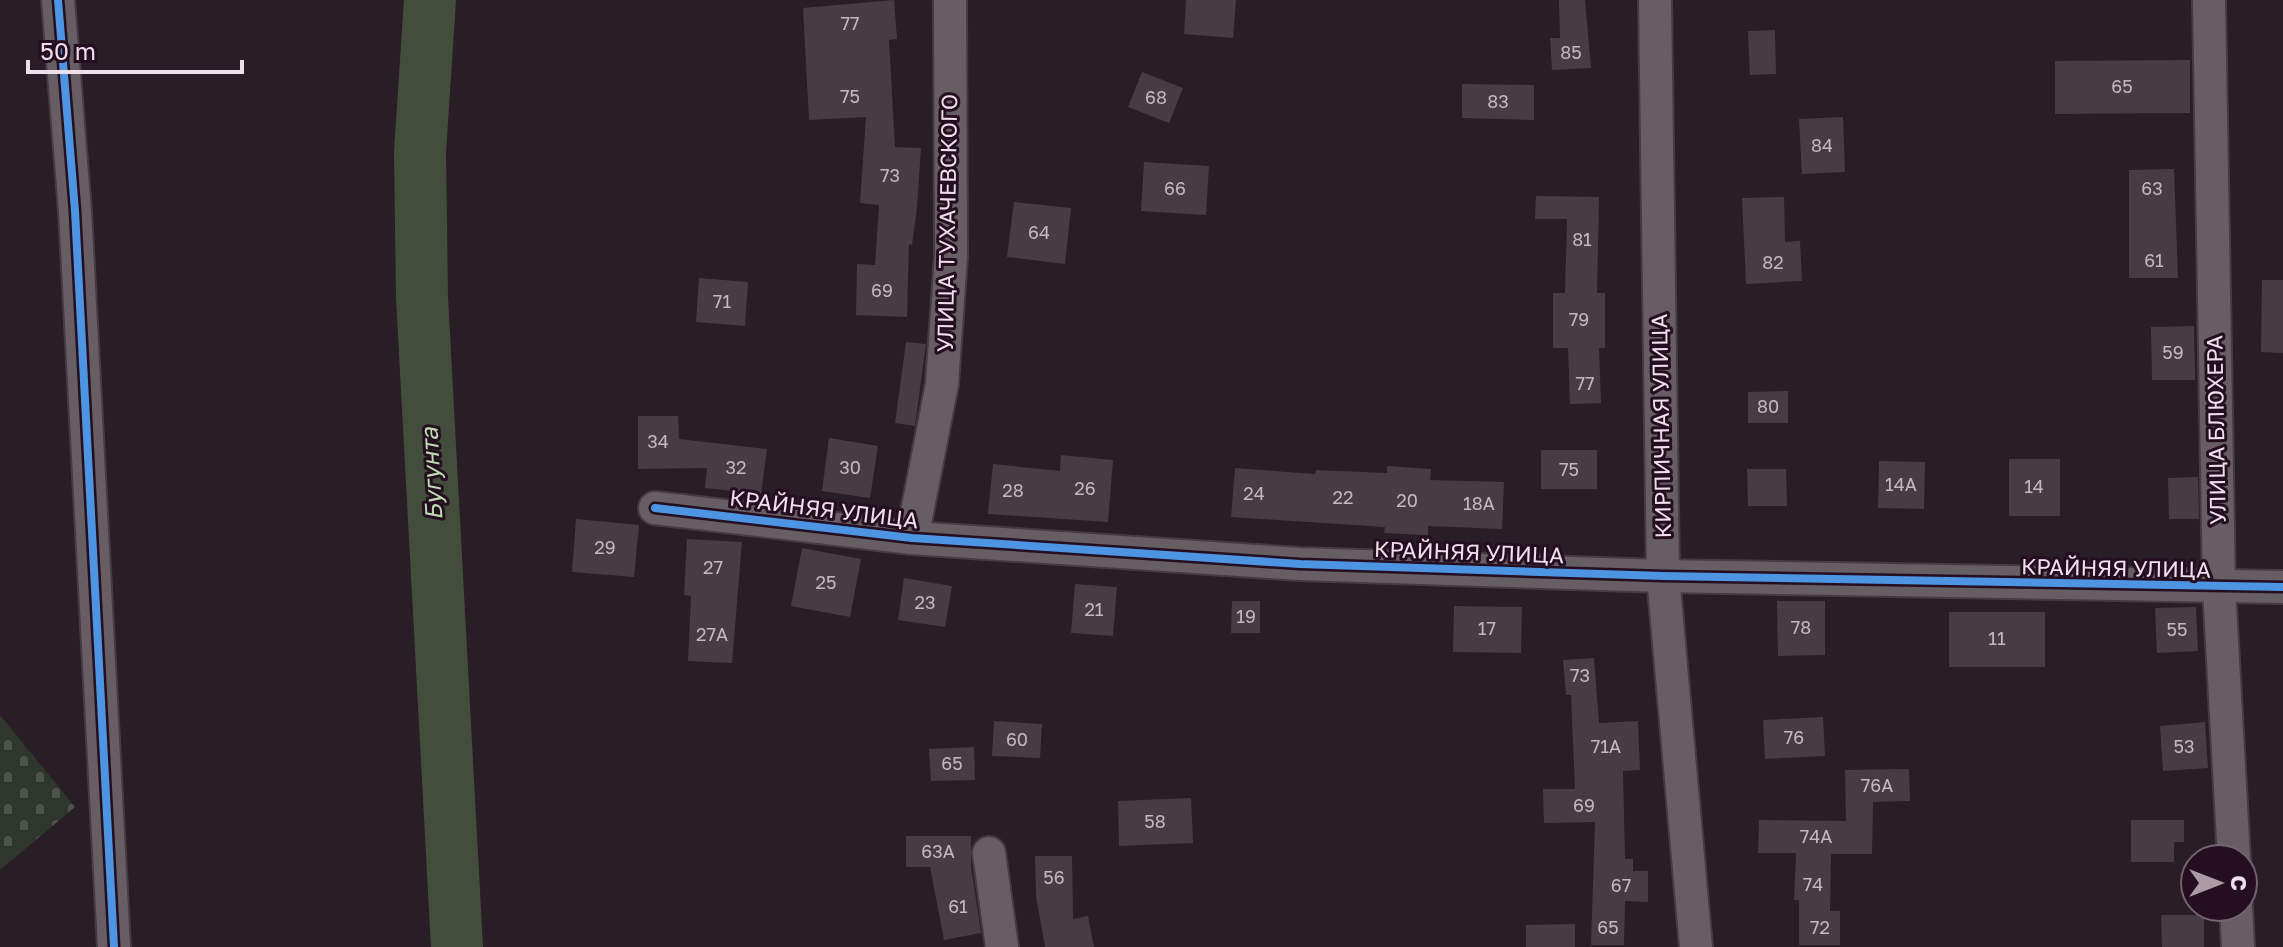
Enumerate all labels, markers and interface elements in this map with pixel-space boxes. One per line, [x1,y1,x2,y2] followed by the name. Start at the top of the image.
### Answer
[840,12,860,34] house number: 77
[28,24,242,74] scale bar
[40,36,96,65] text: 50 m
[1560,41,1582,63] house number: 85
[2111,75,2133,97] house number: 65
[840,85,860,107] house number: 75
[1145,86,1167,108] house number: 68
[1487,90,1509,112] house number: 83
[931,94,962,352] street label: УЛИЦА ТУХАЧЕВСКОГО
[1811,134,1833,156] house number: 84
[880,164,900,186] house number: 73
[1164,177,1186,199] house number: 66
[2141,177,2163,199] house number: 63
[1028,221,1050,243] house number: 64
[1572,228,1592,250] house number: 81
[2144,249,2164,271] house number: 61
[1762,251,1784,273] house number: 82
[871,279,893,301] house number: 69
[713,290,731,312] house number: 71
[1569,308,1589,330] house number: 79
[1645,313,1676,539] street label: КИРПИЧНАЯ УЛИЦА
[2200,335,2231,525] street label: УЛИЦА БЛЮХЕРА
[2162,341,2184,363] house number: 59
[1575,372,1595,394] house number: 77
[1757,395,1779,417] house number: 80
[414,425,448,521] water label: Бугунта
[647,430,669,452] house number: 34
[726,456,746,478] house number: 32
[839,456,861,478] house number: 30
[1559,458,1579,480] house number: 75
[1885,473,1917,495] house number: 14А
[2024,475,2044,497] house number: 14
[1074,477,1096,499] house number: 26
[1002,479,1024,501] house number: 28
[1243,482,1265,504] house number: 24
[728,484,920,534] street label: КРАЙНЯЯ УЛИЦА
[1333,486,1353,508] house number: 22
[1396,489,1418,511] house number: 20
[1463,492,1495,514] house number: 18А
[1374,535,1565,568] street label: КРАЙНЯЯ УЛИЦА
[594,536,616,558] house number: 29
[2021,552,2211,583] street label: КРАЙНЯЯ УЛИЦА
[703,556,723,578] house number: 27
[816,571,836,593] house number: 25
[915,591,935,613] house number: 23
[1084,598,1104,620] house number: 21
[1236,605,1256,627] house number: 19
[1791,616,1811,638] house number: 78
[1478,617,1496,639] house number: 17
[2167,618,2187,640] house number: 55
[696,623,728,645] house number: 27А
[1988,627,2006,649] house number: 11
[1570,664,1590,686] house number: 73
[1784,726,1804,748] house number: 76
[1006,728,1028,750] house number: 60
[1591,735,1621,757] house number: 71А
[2174,735,2194,757] house number: 53
[941,752,963,774] house number: 65
[1861,774,1893,796] house number: 76А
[1573,794,1595,816] house number: 69
[1144,810,1166,832] house number: 58
[1800,825,1832,847] house number: 74А
[921,840,955,862] house number: 63А
[2179,843,2259,923] north arrow
[1043,866,1065,888] house number: 56
[1803,873,1823,895] house number: 74
[1611,874,1631,896] house number: 67
[2226,875,2253,891] text: С
[948,895,968,917] house number: 61
[1597,916,1619,938] house number: 65
[1810,916,1830,938] house number: 72

